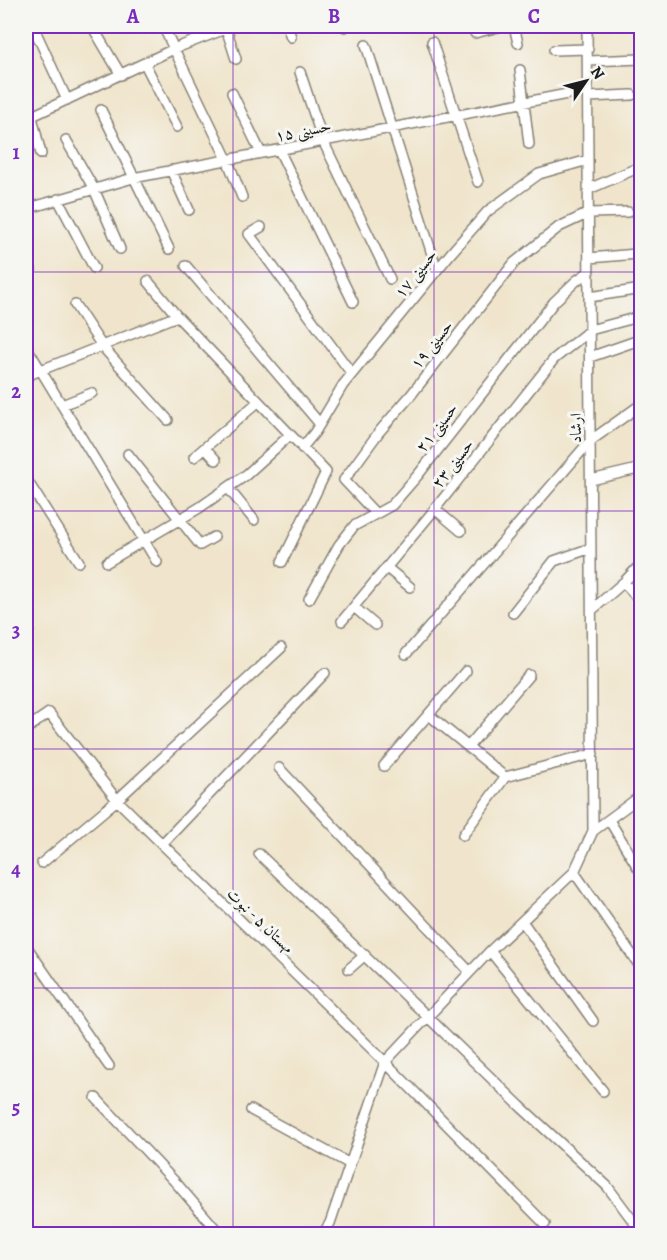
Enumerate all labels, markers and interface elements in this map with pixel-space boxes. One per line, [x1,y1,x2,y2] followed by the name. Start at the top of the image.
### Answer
[126,3,140,30] text: A
[328,3,340,30] text: B
[528,3,540,30] text: C
[556,51,616,111] north arrow
[585,62,610,84] text: N
[273,115,333,147] street label: حسینی ۱۵
[12,139,20,166] text: 1
[389,245,442,303] street label: حسینی ۱۷
[405,316,458,374] street label: حسینی ۱۹
[11,378,21,405] text: 2
[411,398,463,457] street label: حسینی ۲۱
[565,413,587,443] street label: ارشاد
[427,434,479,493] street label: حسینی ۲۳
[12,617,20,644] text: 3
[11,856,21,883] text: 4
[222,883,299,958] street label: مهستان ۵ - نبوت
[12,1094,20,1121] text: 5

